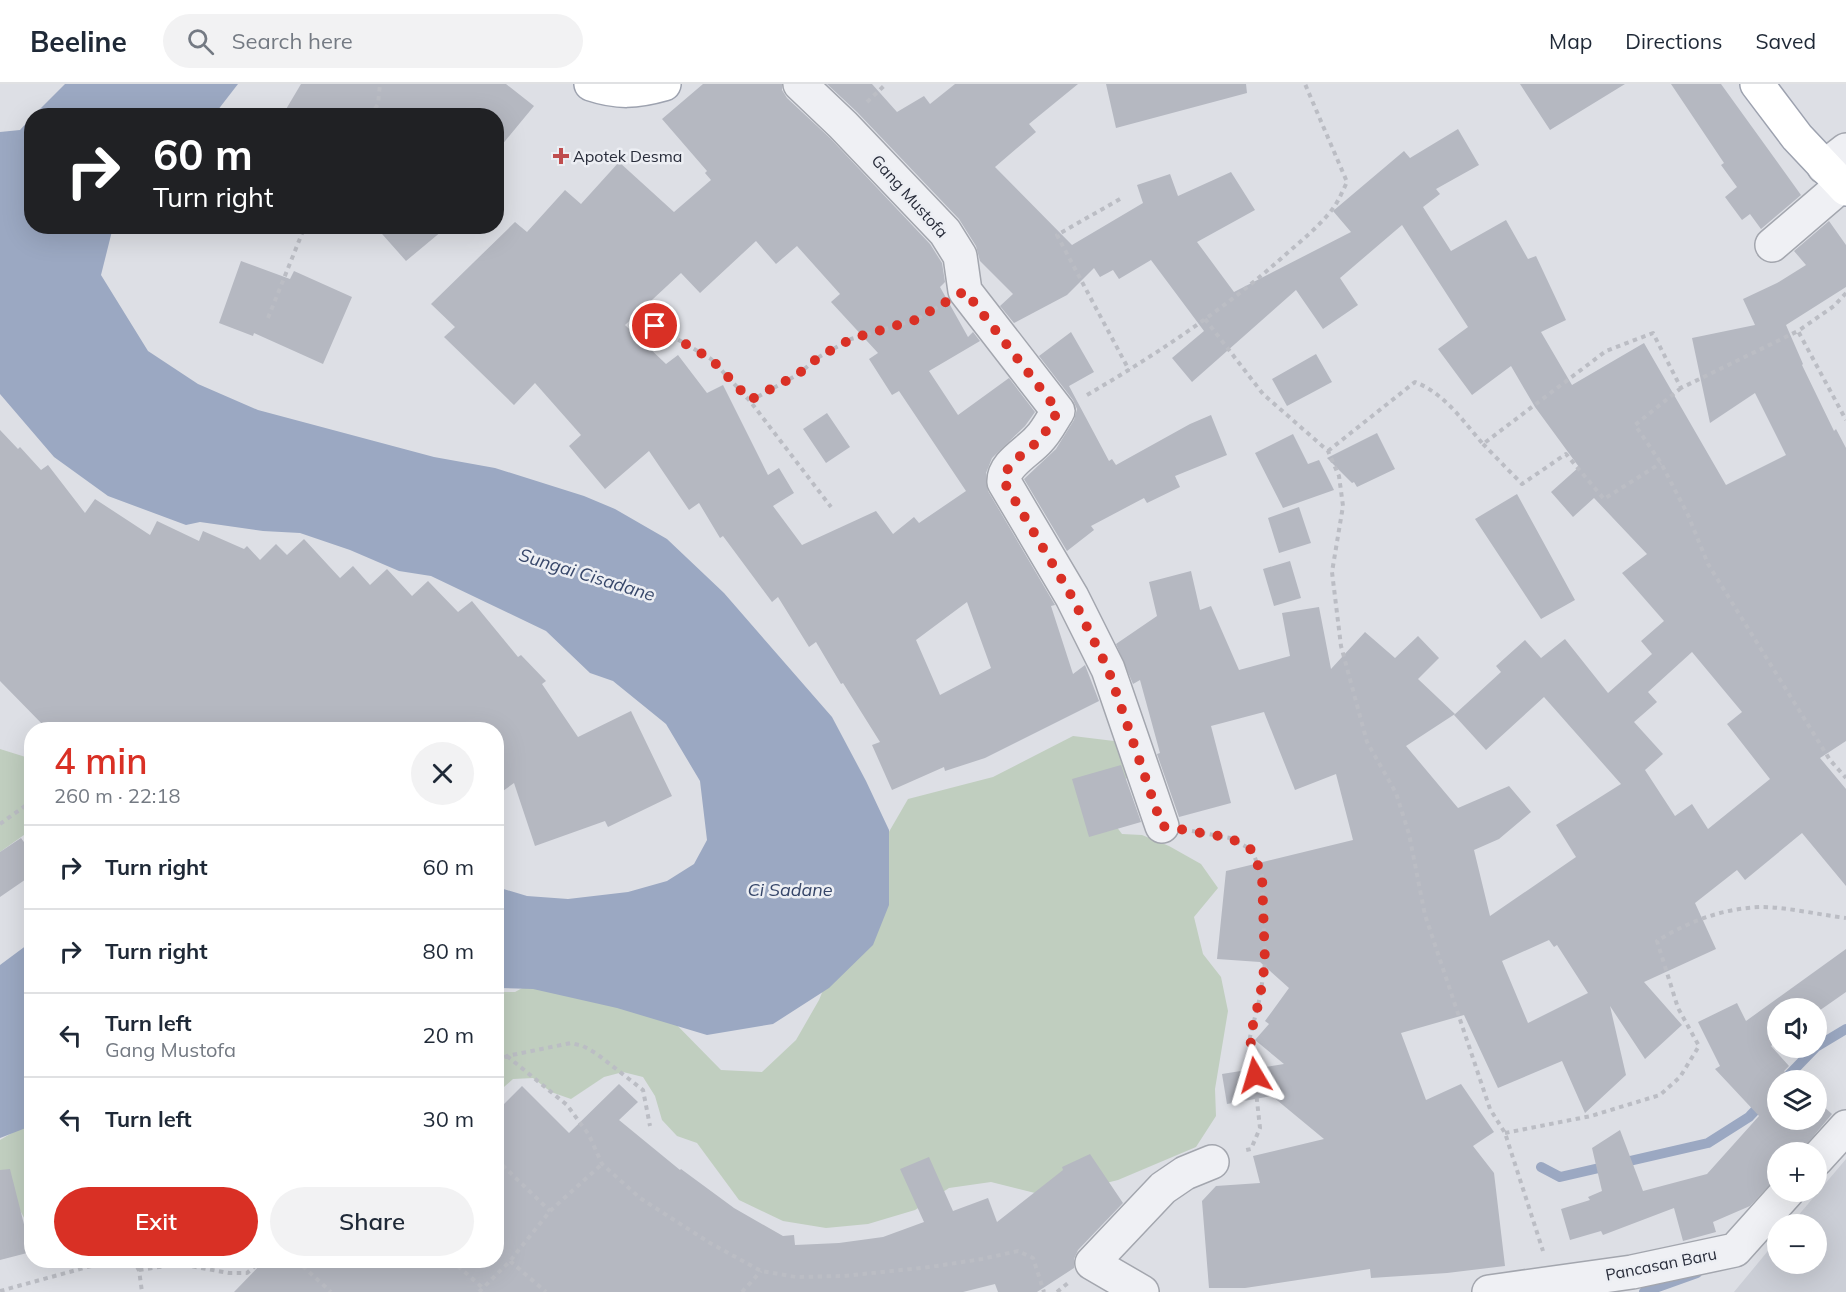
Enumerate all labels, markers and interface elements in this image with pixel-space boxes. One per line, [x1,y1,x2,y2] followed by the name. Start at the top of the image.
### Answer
[163,14,583,68] search box
[30,24,127,59] text: Beeline
[184,25,217,58] icon: search
[232,27,353,55] text: Search here
[1549,28,1592,54] text: Map
[1625,28,1722,54] text: Directions
[1755,28,1816,54] text: Saved
[153,128,253,181] text: 60 m
[54,132,132,210] icon: right
[573,146,682,166] place label: Apotek Desma
[554,149,568,163] marker: Apotek Desma
[867,150,953,242] street label: Gang Mustofa
[153,180,273,214] text: Turn right
[629,300,680,351] pin
[638,309,671,342] icon: arrive
[516,543,658,606] water label: Sungai Cisadane
[54,738,148,783] text: 4 min
[411,742,474,805] button: close
[54,783,180,808] text: 260 m · 22:18
[54,851,87,884] icon: right
[105,853,208,881] text: Turn right
[423,853,474,881] text: 60 m
[747,878,833,901] water label: Ci Sadane
[54,935,87,968] icon: right
[105,937,208,965] text: Turn right
[423,937,474,965] text: 80 m
[1767,998,1827,1274] map controls
[1767,998,1827,1058] button: sound
[105,1009,192,1037] text: Turn left
[54,1019,87,1052] icon: left
[423,1021,474,1049] text: 20 m
[105,1037,236,1062] text: Gang Mustofa
[1223,1043,1287,1107] position arrow
[1767,1070,1827,1130] button: layers
[54,1103,87,1136] icon: left
[105,1105,192,1133] text: Turn left
[423,1105,474,1133] text: 30 m
[1767,1142,1827,1202] button: +
[54,1187,258,1256] button: Exit
[270,1187,474,1256] button: Share
[1767,1214,1827,1274] button: −
[1604,1243,1718,1285] street label: Pancasan Baru

